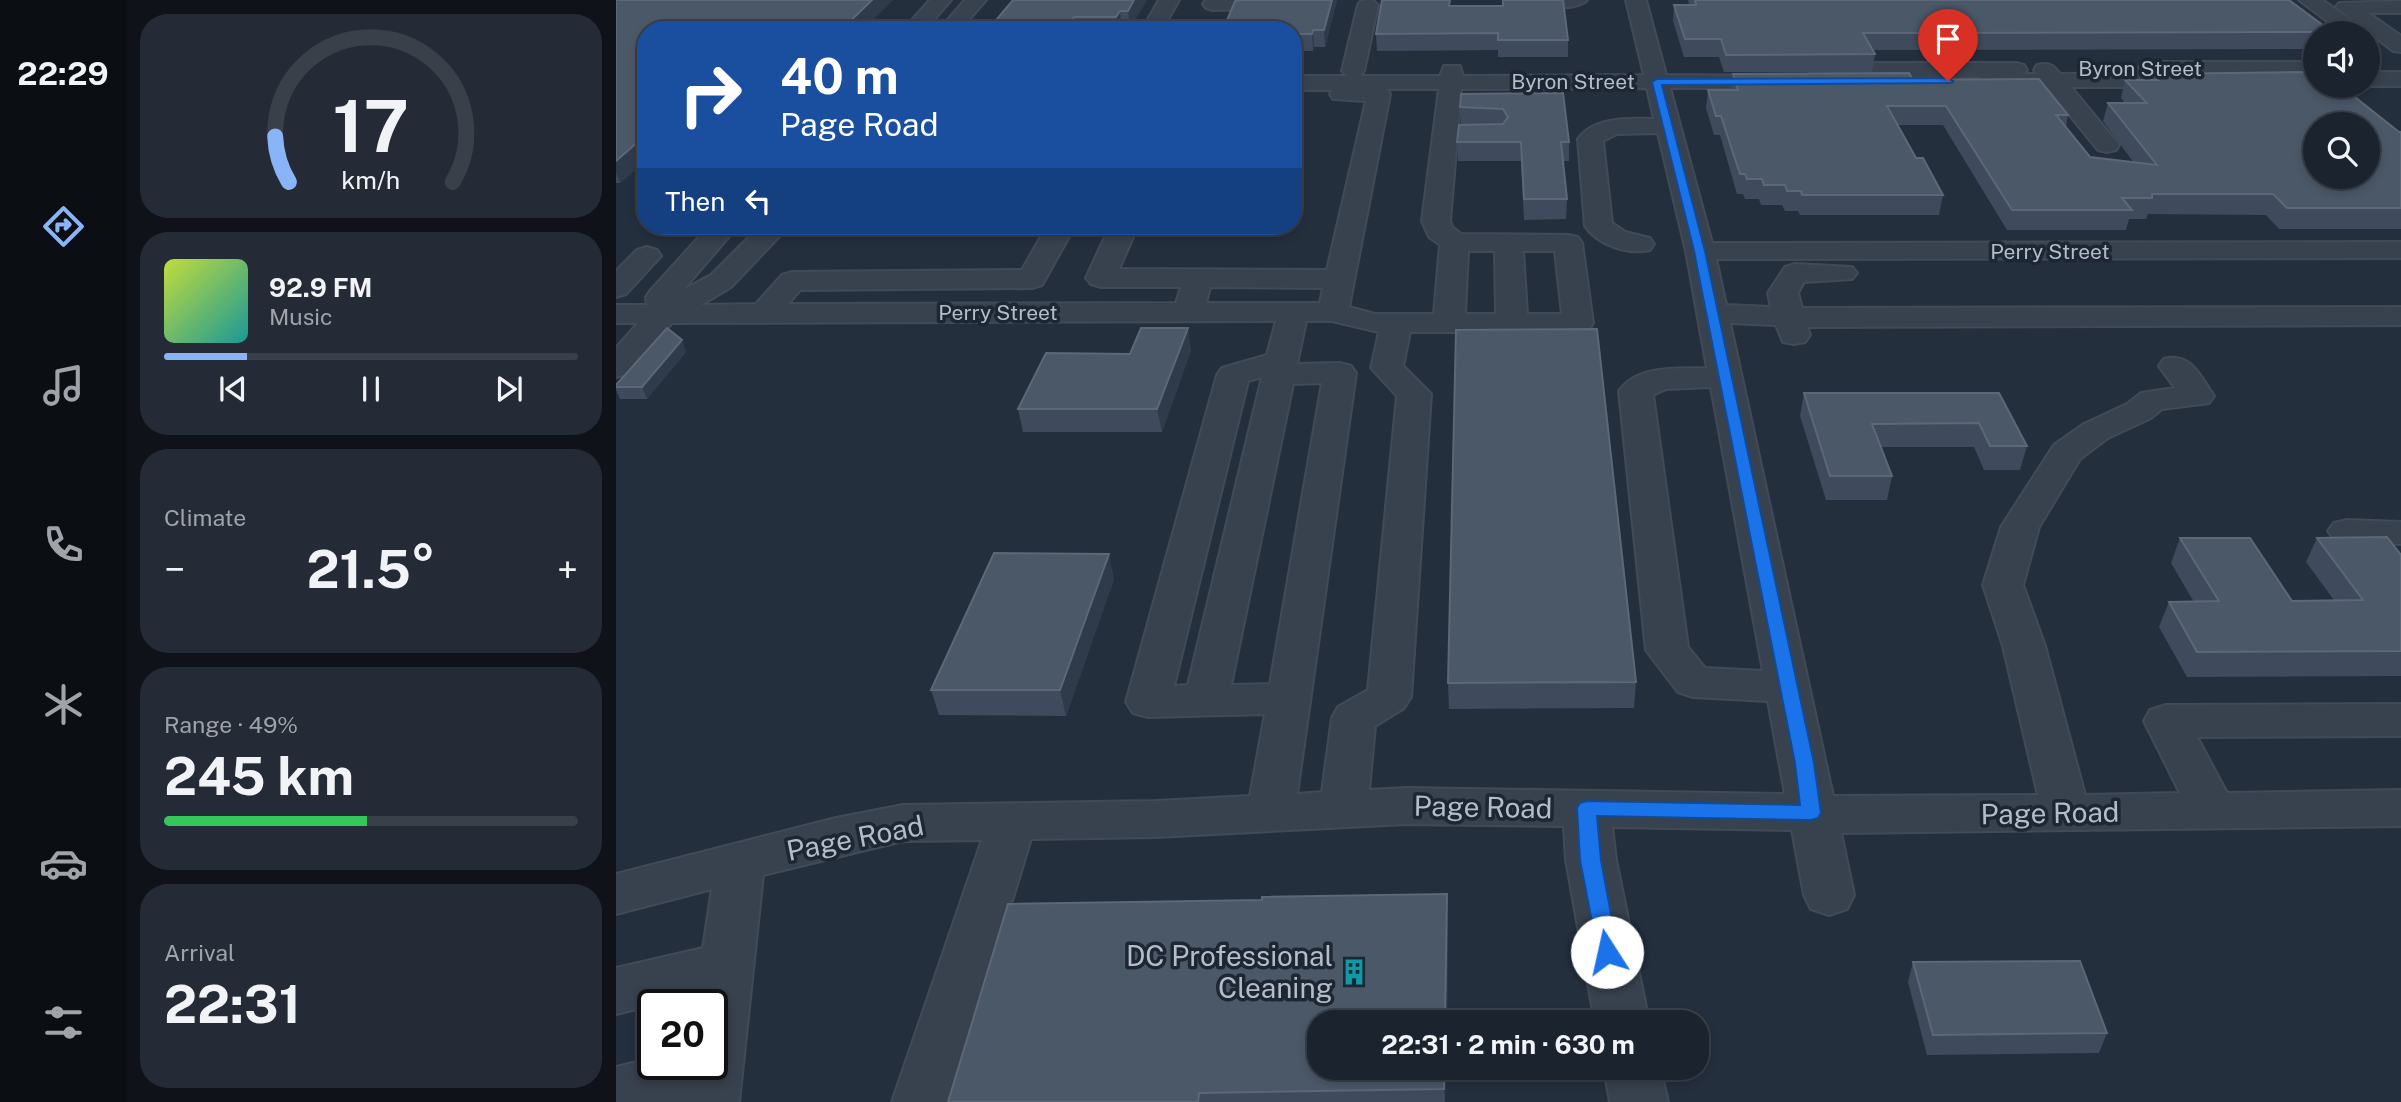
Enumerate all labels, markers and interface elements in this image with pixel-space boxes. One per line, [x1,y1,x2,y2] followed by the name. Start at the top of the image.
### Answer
[1918,9,1978,81] pin
[1929,20,1967,58] icon: arrive
[2303,21,2380,189] map controls
[2303,21,2380,98] button: sound
[780,47,899,105] text: 40 m
[665,49,756,140] icon: right
[17,55,109,92] text: 22:29
[2078,56,2202,81] street label: Byron Street
[1511,69,1635,94] street label: Byron Street
[333,83,409,168] text: 17
[780,106,939,143] text: Page Road
[2303,112,2380,189] button: search
[342,165,400,195] text: km/h
[739,182,777,220] icon: left
[665,186,725,217] text: Then
[39,202,88,251] icon: directions
[1990,239,2110,264] street label: Perry Street
[269,272,372,303] text: 92.9 FM
[938,300,1058,325] street label: Perry Street
[269,303,333,330] text: Music
[39,361,88,410] icon: music
[214,370,252,408] icon: previous
[352,370,390,408] icon: pause
[490,370,528,408] icon: next
[164,504,246,531] text: Climate
[39,520,88,569] icon: phone
[306,539,436,600] text: 21.5°
[164,547,185,592] text: −
[557,547,578,592] text: +
[39,680,88,729] icon: climate
[164,711,298,738] text: Range · 49%
[164,746,354,807] text: 245 km
[1413,789,1553,824] street label: Page Road
[1980,795,2120,830] street label: Page Road
[784,808,926,867] street label: Page Road
[39,839,88,888] icon: car
[1570,915,1644,989] position arrow
[164,939,235,966] text: Arrival
[1126,939,1333,1004] place label: DC Professional Cleaning
[1339,957,1369,987] building icon: DC Professional Cleaning
[164,974,301,1035] text: 22:31
[637,989,728,1080] speed limit sign: 20
[39,998,88,1047] icon: filters
[1381,1029,1635,1060] text: 22:31 · 2 min · 630 m

